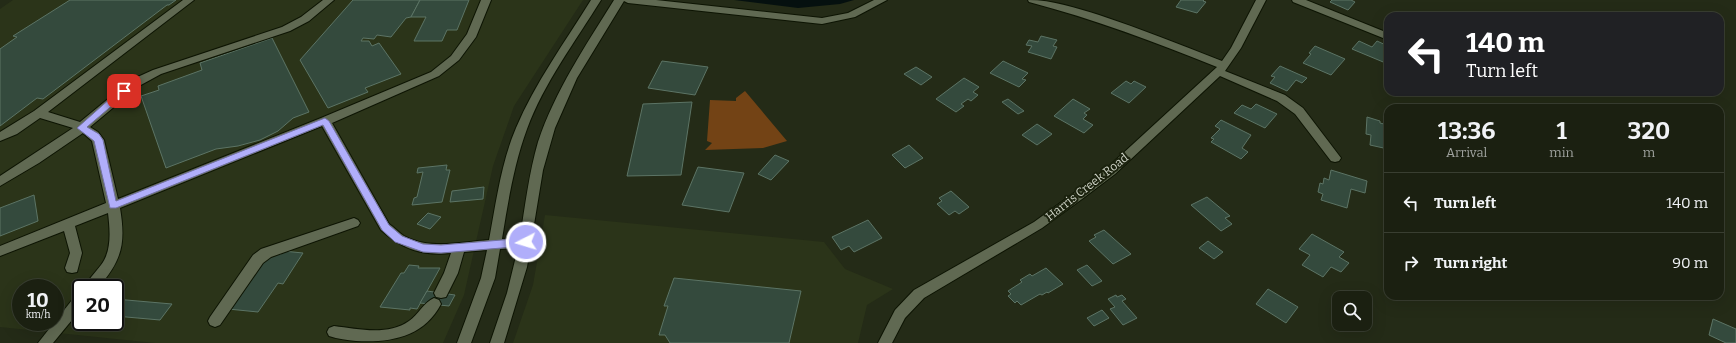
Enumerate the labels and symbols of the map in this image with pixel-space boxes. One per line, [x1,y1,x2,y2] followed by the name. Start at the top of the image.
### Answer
[107,74,141,108] pin
[1043,150,1131,224] street label: Harris Creek Road
[505,221,547,263] position arrow
[72,279,124,331] speed limit sign: 20

